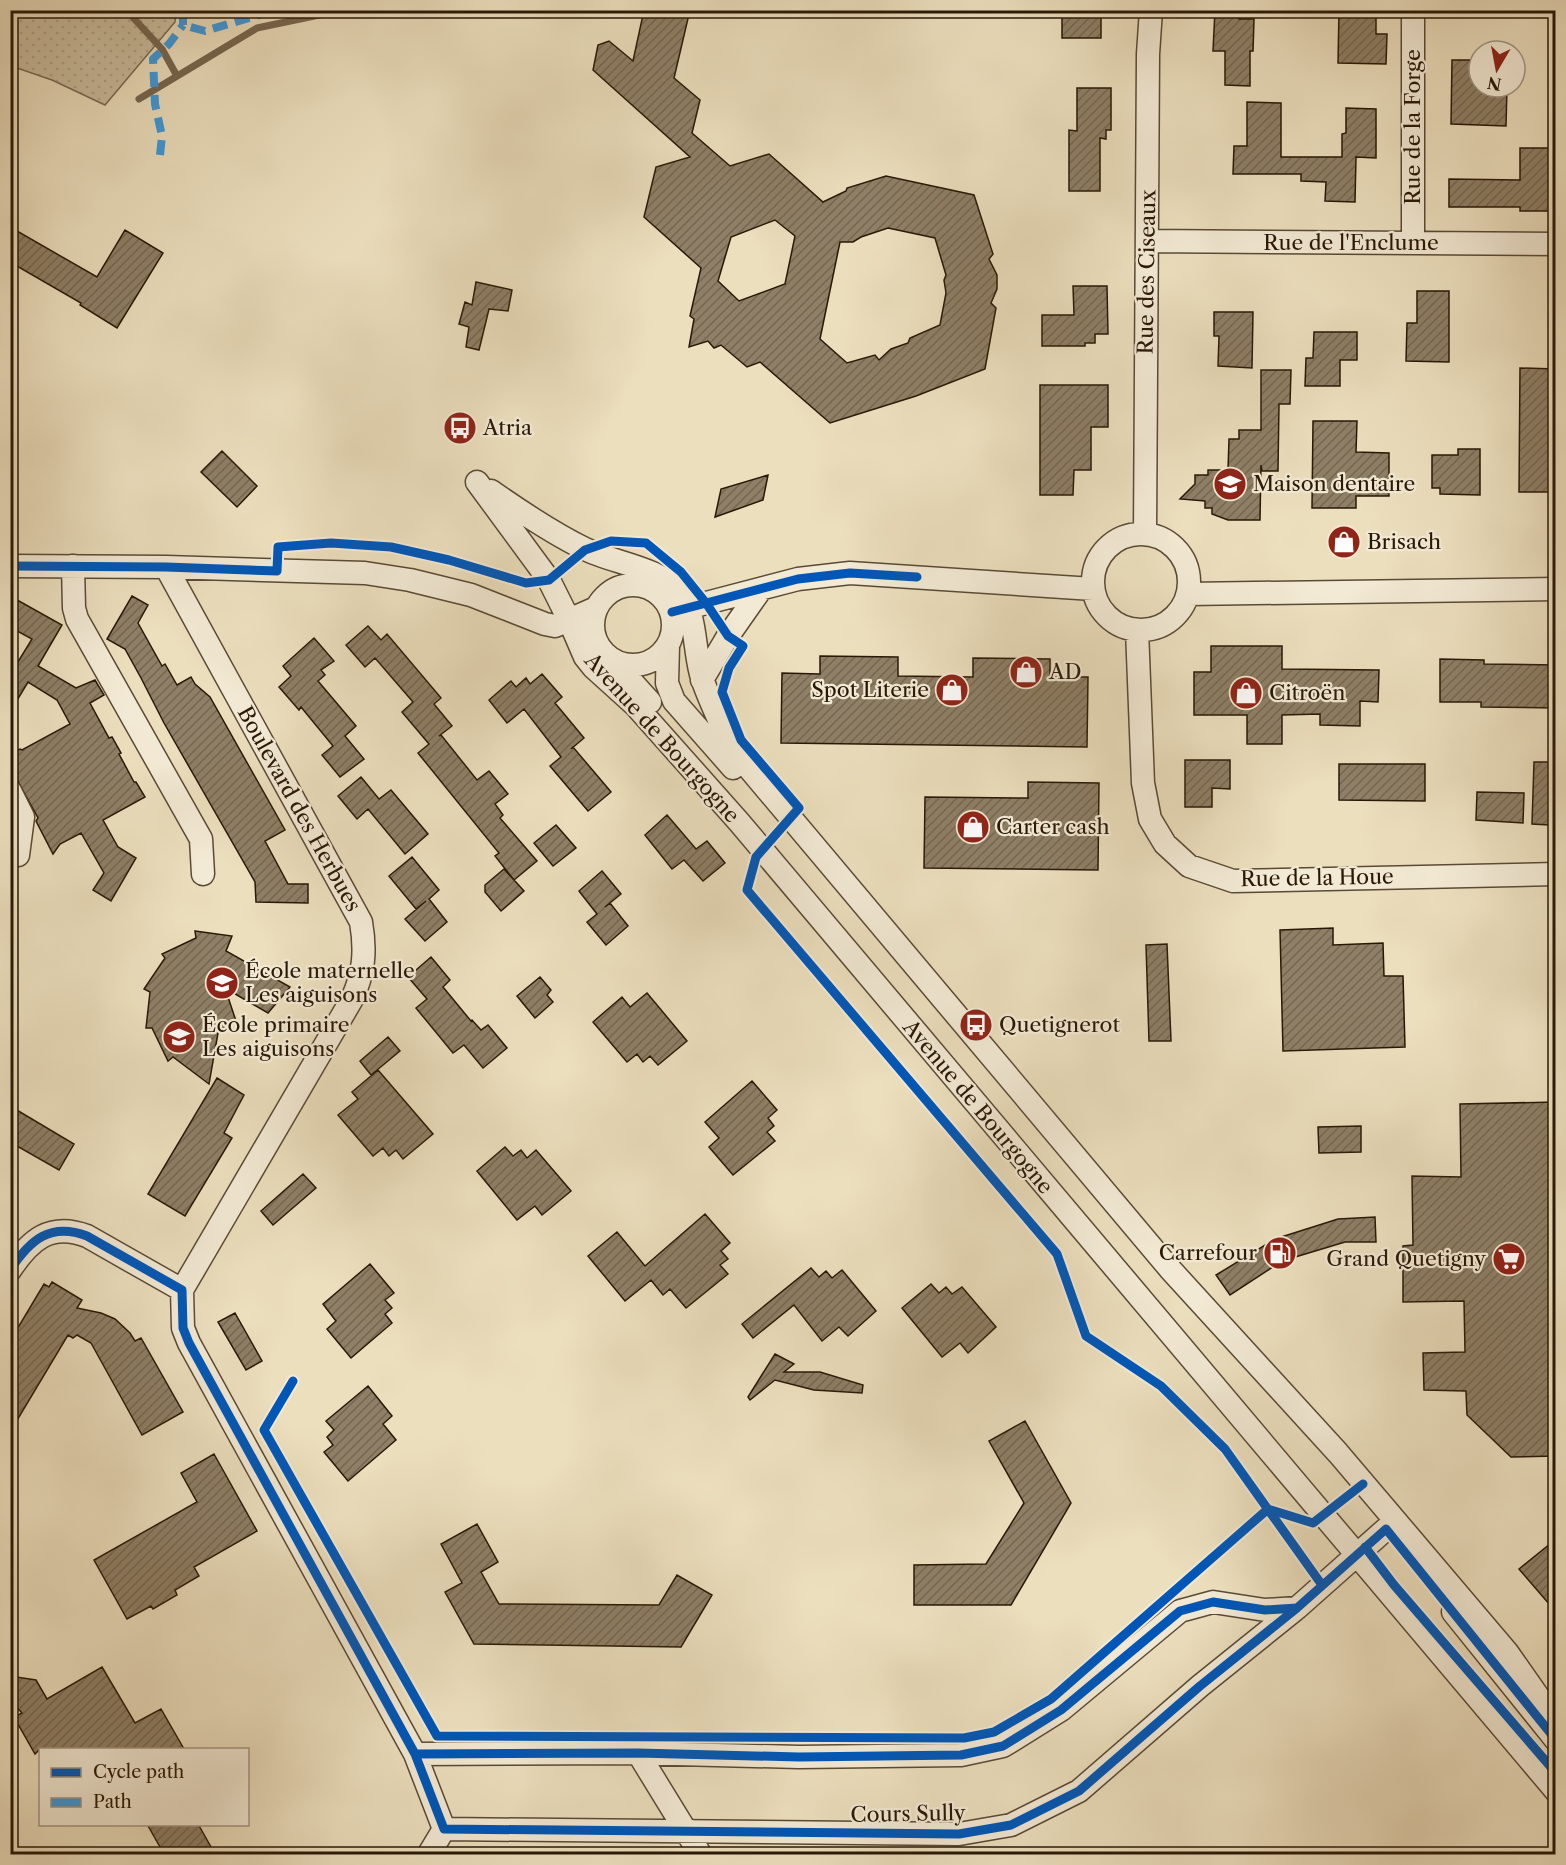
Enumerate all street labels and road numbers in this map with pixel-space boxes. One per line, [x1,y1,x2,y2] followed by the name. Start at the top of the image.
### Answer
[1400,49,1425,205] street label: Rue de la Forge
[1133,189,1160,355] street label: Rue des Ciseaux
[1263,230,1439,255] street label: Rue de l'Enclume
[579,647,745,828] street label: Avenue de Bourgogne
[233,702,366,916] street label: Boulevard des Herbues
[1240,864,1394,891] street label: Rue de la Houe
[898,1014,1058,1199] street label: Avenue de Bourgogne
[850,1800,966,1827] street label: Cours Sully

